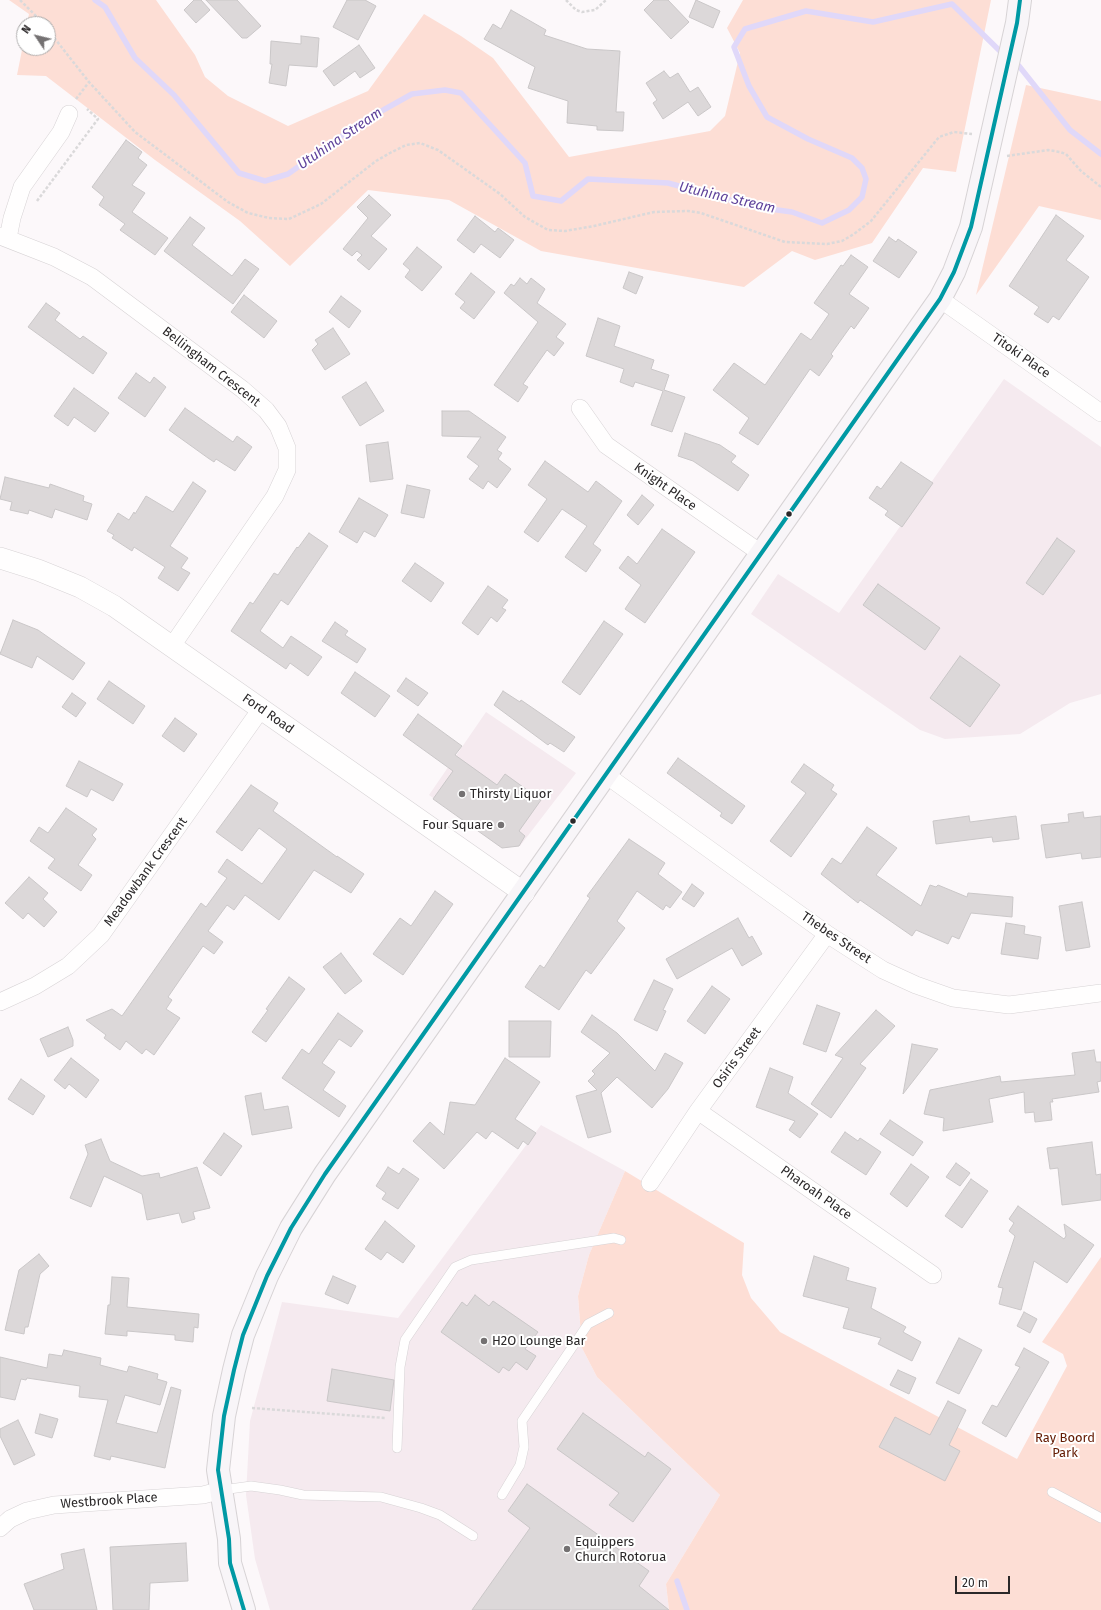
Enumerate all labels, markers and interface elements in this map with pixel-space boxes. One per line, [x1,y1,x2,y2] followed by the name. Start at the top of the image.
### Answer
[16,16,56,56] north arrow
[19,23,34,36] text: N
[295,105,385,173] water label: Utuhina Stream
[677,179,777,217] water label: Utuhina Stream
[159,324,263,410] street label: Bellingham Crescent
[989,330,1053,382] street label: Titoki Place
[631,460,699,514] street label: Knight Place
[784,509,794,519] unlabelled marker
[239,691,297,737] street label: Ford Road
[470,786,551,802] place label: Thirsty Liquor
[457,789,467,799] marker: Thirsty Liquor
[101,814,191,930] street label: Meadowbank Crescent
[568,816,578,826] unlabelled marker
[422,817,493,833] place label: Four Square
[496,820,506,830] marker: Four Square
[798,909,874,967] street label: Thebes Street
[709,1024,765,1092] street label: Osiris Street
[777,1163,855,1223] street label: Pharoah Place
[492,1333,586,1349] place label: H2O Lounge Bar
[479,1336,489,1346] marker: H2O Lounge Bar
[1035,1430,1095,1461] park label: Ray Boord Park
[60,1490,158,1512] street label: Westbrook Place
[575,1534,666,1565] place label: Equippers Church Rotorua
[562,1544,572,1554] marker: Equippers Church Rotorua
[957,1568,1012,1594] scale bar
[962,1576,988,1590] text: 20 m

